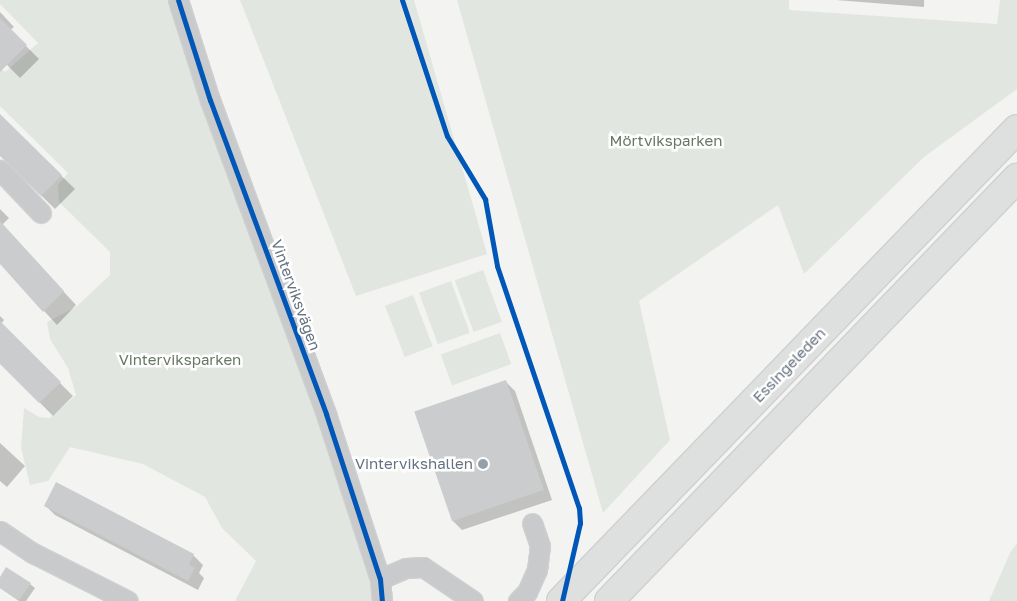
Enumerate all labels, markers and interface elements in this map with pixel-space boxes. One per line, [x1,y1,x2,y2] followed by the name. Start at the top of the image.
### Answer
[610,132,722,150] park label: Mörtviksparken
[268,237,324,353] street label: Vinterviksvägen
[749,324,829,406] street label: Essingeleden
[119,351,241,369] park label: Vinterviksparken
[355,455,473,473] place label: Vintervikshallen
[477,458,489,470] marker: Vintervikshallen

